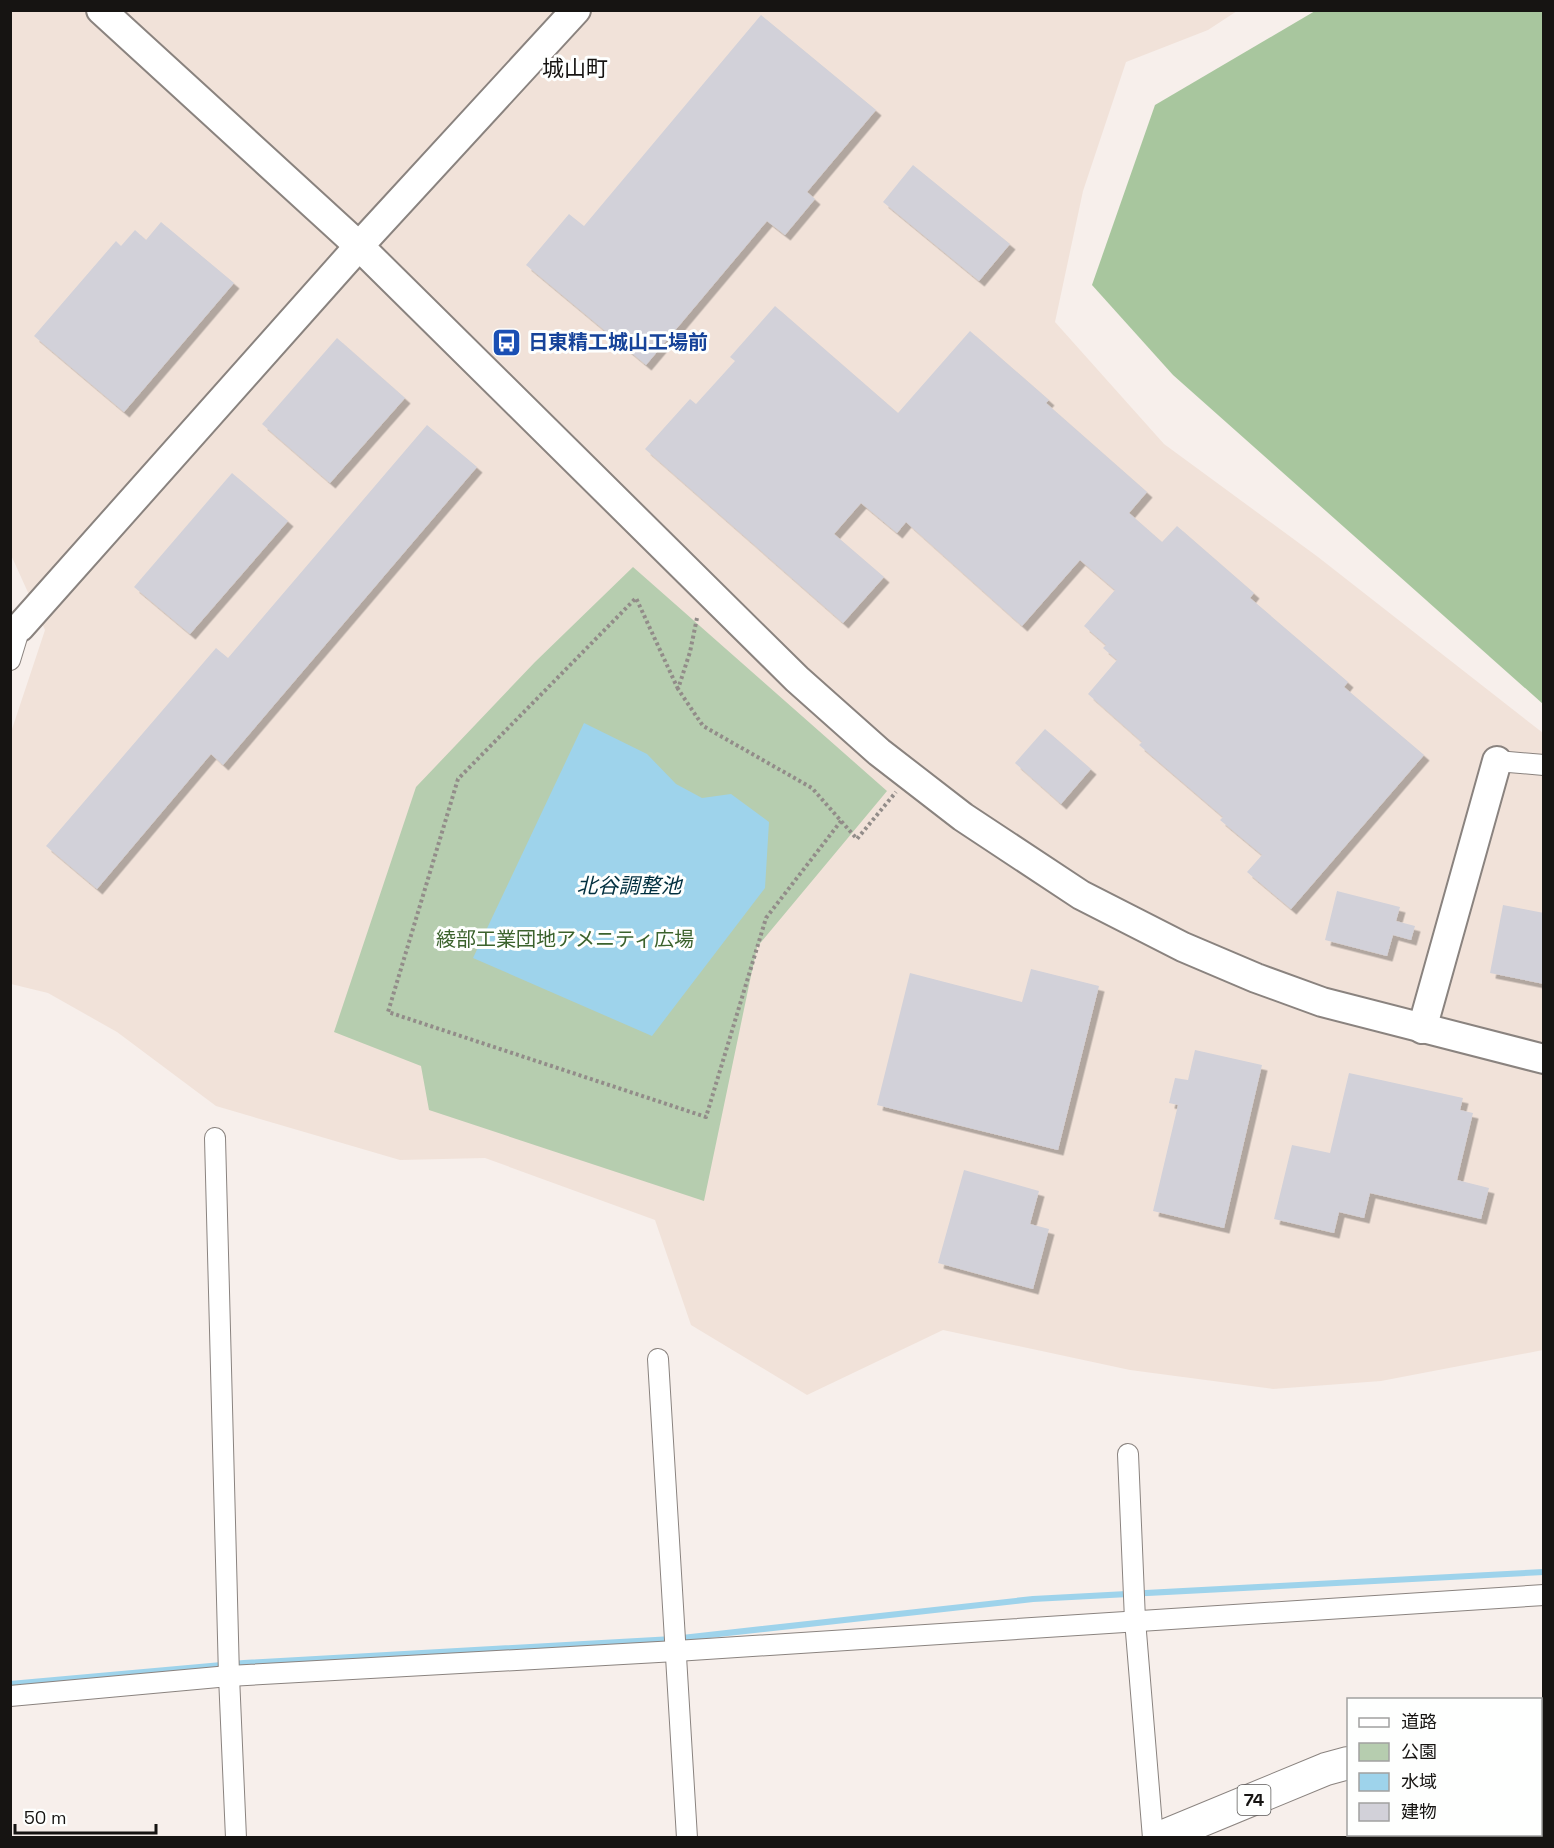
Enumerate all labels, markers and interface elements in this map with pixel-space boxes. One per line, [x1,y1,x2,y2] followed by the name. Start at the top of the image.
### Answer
[542,54,608,82] district label: 城山町
[491,326,523,358] bus stop icon: 日東精工城山工場前
[528,329,708,355] place label: 日東精工城山工場前
[577,872,683,899] water label: 北谷調整池
[436,926,694,952] park label: 綾部工業団地アメニティ広場
[1347,1698,1542,1836] legend
[1401,1710,1437,1733] text: 道路
[1401,1740,1437,1763] text: 公園
[1401,1770,1437,1793] text: 水域
[1238,1785,1270,1815] road number: 74
[15,1797,156,1835] scale bar
[1401,1800,1437,1823] text: 建物
[24,1806,66,1829] text: 50 m

